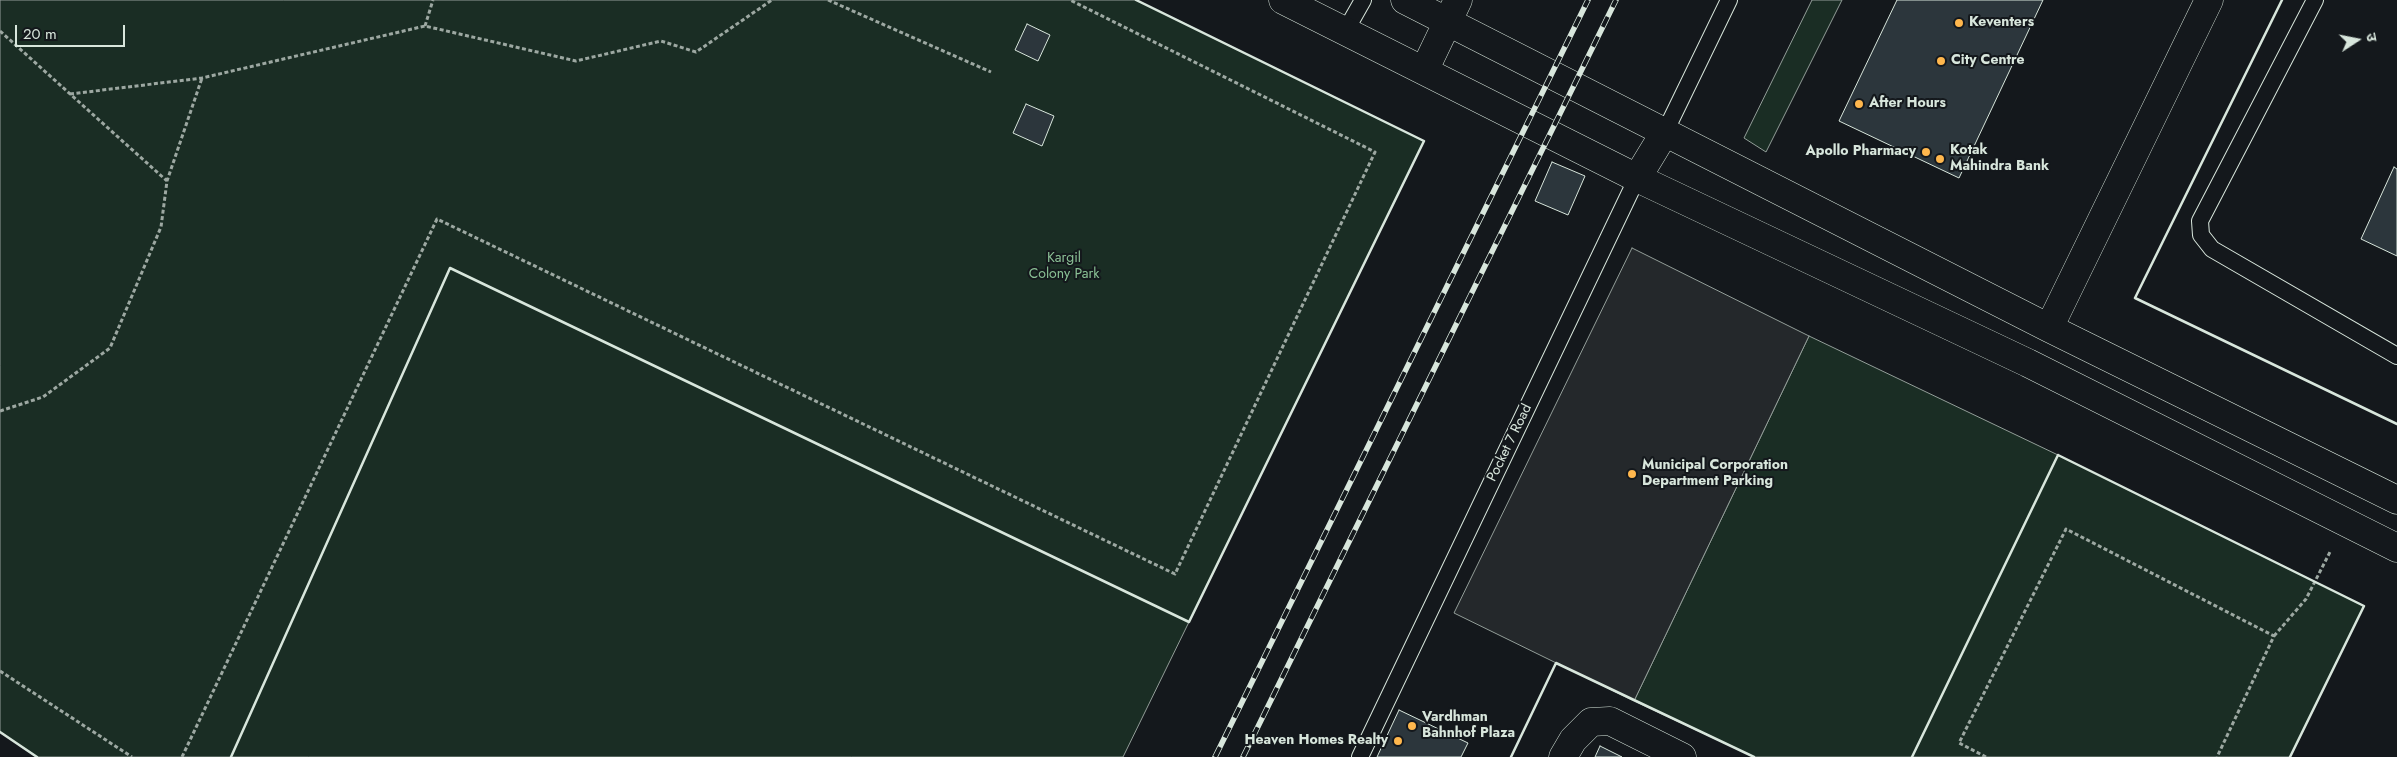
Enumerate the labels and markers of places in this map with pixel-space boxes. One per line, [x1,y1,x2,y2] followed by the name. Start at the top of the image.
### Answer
[1969,15,2034,31] place label: Keventers
[1953,17,1965,29] marker: Keventers
[1951,53,2025,69] place label: City Centre
[1935,55,1947,67] marker: City Centre
[1869,96,1946,112] place label: After Hours
[1853,98,1865,110] marker: After Hours
[1950,143,2049,176] place label: Kotak Mahindra Bank
[1806,144,1916,160] place label: Apollo Pharmacy
[1920,146,1932,158] marker: Apollo Pharmacy
[1934,153,1946,165] marker: Kotak Mahindra Bank
[1642,458,1788,491] place label: Municipal Corporation Department Parking
[1626,468,1638,480] marker: Municipal Corporation Department Parking
[1422,710,1515,742] place label: Vardhman Bahnhof Plaza
[1406,720,1418,732] marker: Vardhman Bahnhof Plaza
[1245,733,1388,749] place label: Heaven Homes Realty
[1392,735,1404,747] marker: Heaven Homes Realty

